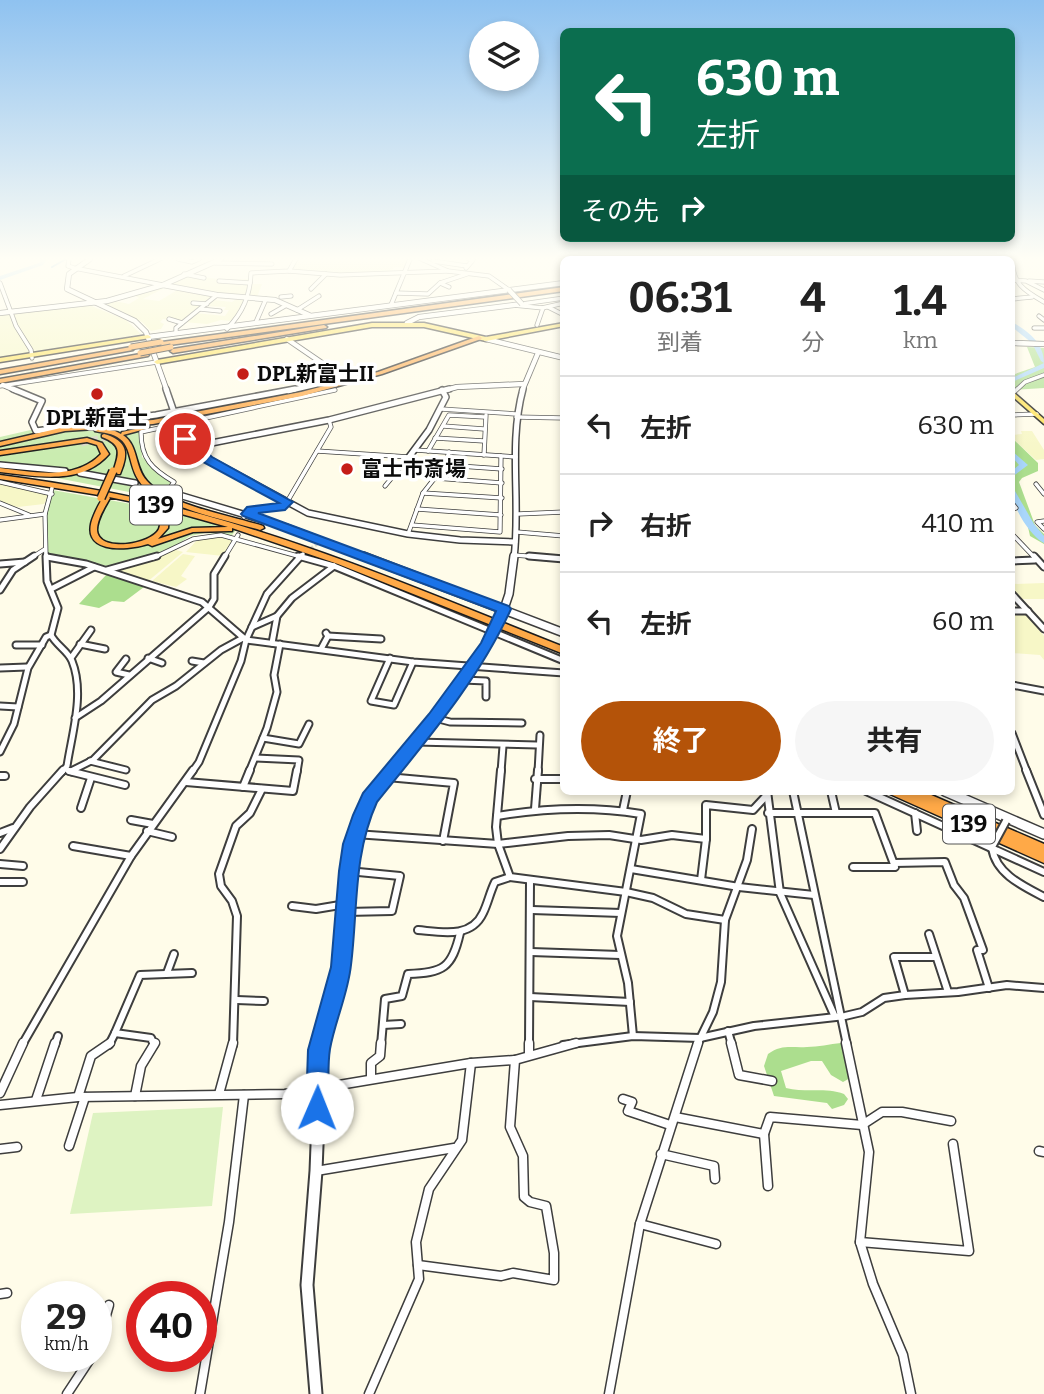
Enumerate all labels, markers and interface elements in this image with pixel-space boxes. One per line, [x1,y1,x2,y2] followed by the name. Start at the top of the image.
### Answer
[469,21,539,91] map controls
[469,21,539,91] button: layers
[696,49,840,108] text: 630 m
[581,56,672,147] icon: left
[696,116,760,154] text: 左折
[673,189,711,227] icon: right
[581,196,659,227] text: その先
[628,273,732,323] text: 06:31
[800,273,826,323] text: 4
[894,276,947,326] text: 1.4
[903,326,938,354] text: km
[657,328,703,356] text: 到着
[801,328,824,356] text: 分
[257,361,374,387] place label: DPL新富士II
[235,366,251,382] marker: DPL新富士II
[89,386,105,402] marker: DPL新富士
[46,405,148,431] place label: DPL新富士
[581,406,619,444] icon: left
[155,409,215,469] pin
[918,410,994,441] text: 630 m
[640,413,692,444] text: 左折
[166,420,204,458] icon: arrive
[361,456,466,482] place label: 富士市斎場
[339,461,355,477] marker: 富士市斎場
[130,485,182,524] road number: 139
[581,504,619,542] icon: right
[922,508,994,539] text: 410 m
[640,511,692,542] text: 右折
[581,602,619,640] icon: left
[932,606,994,637] text: 60 m
[640,609,692,640] text: 左折
[581,701,781,781] button: 終了
[795,701,994,781] button: 共有
[943,804,995,844] road number: 139
[280,1071,354,1145] position arrow
[126,1281,217,1372] speed limit sign: 40
[46,1296,87,1338] text: 29
[44,1333,89,1355] text: km/h

